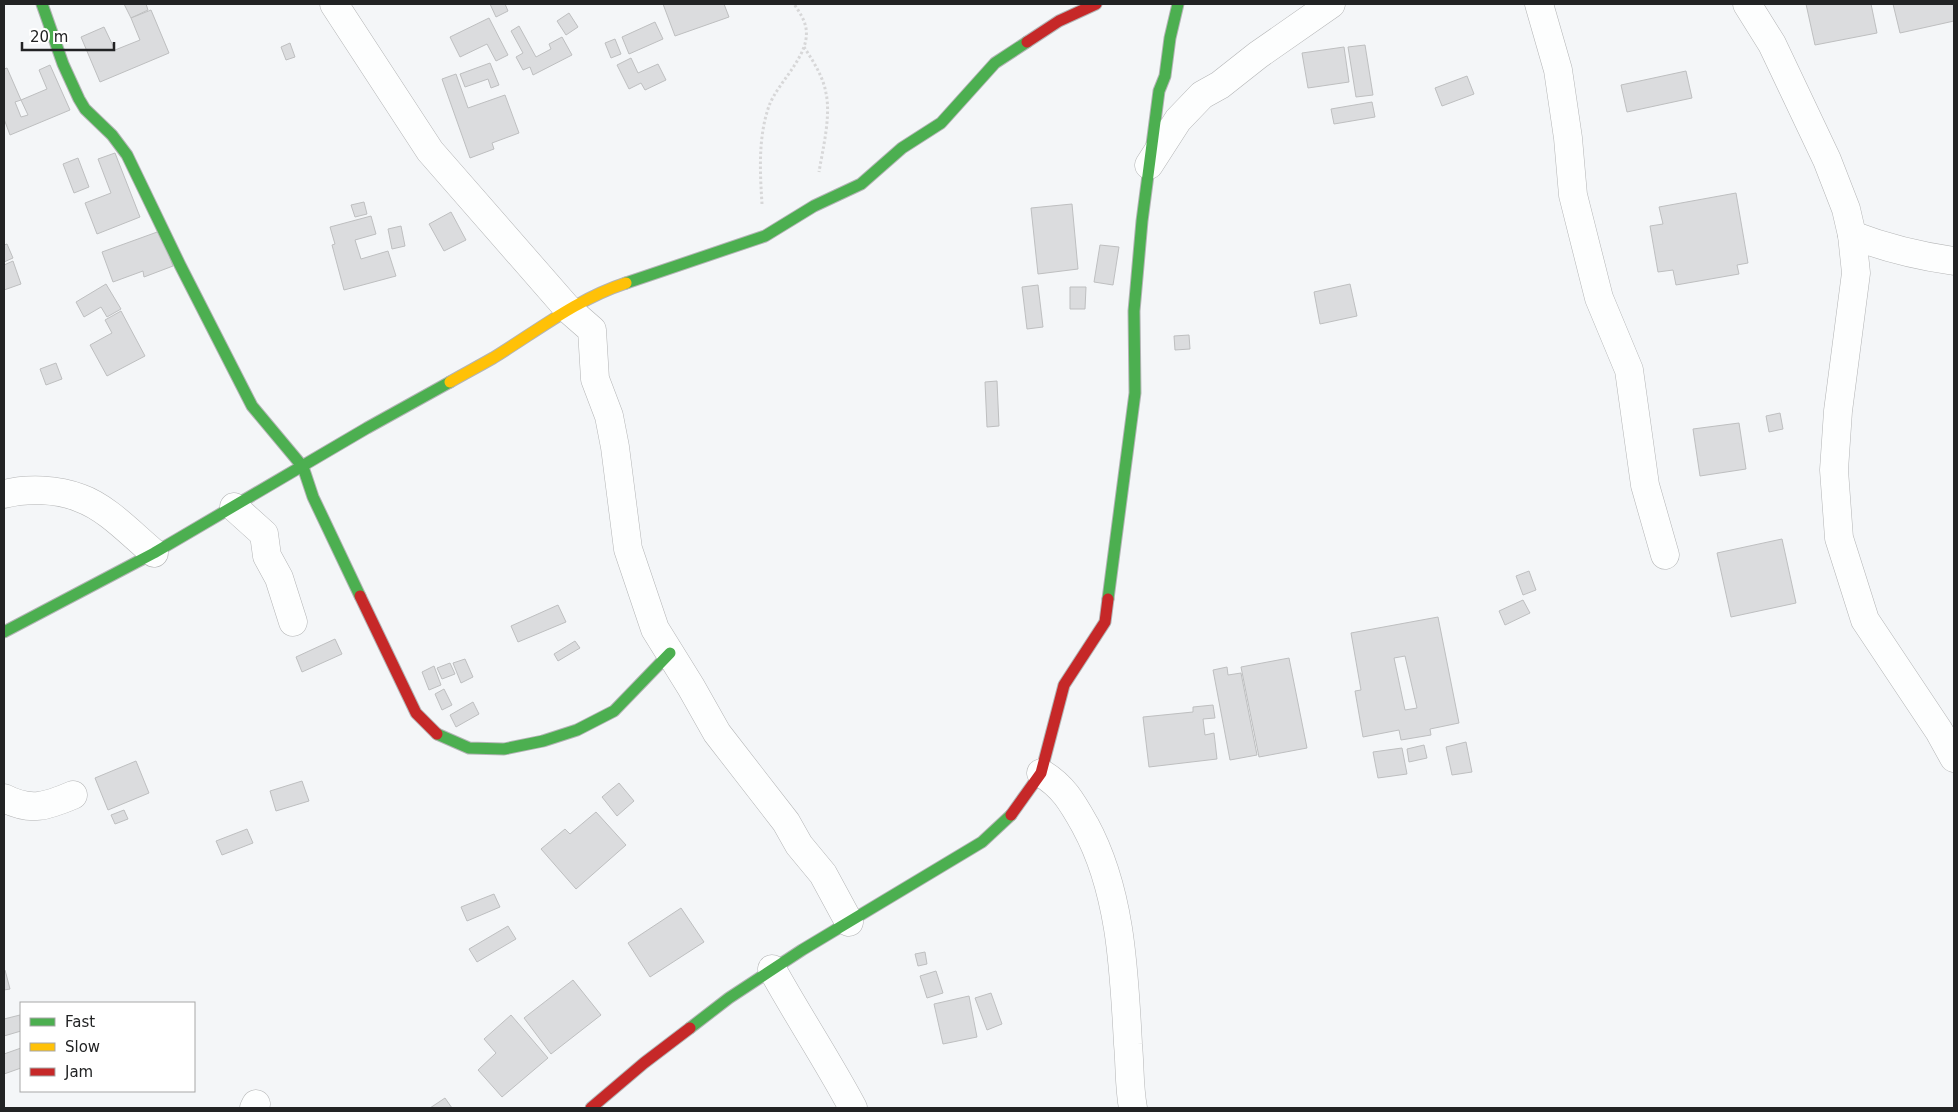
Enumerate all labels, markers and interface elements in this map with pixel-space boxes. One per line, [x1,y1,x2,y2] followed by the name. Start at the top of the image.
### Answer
[22,20,115,52] scale bar
[30,28,68,46] text: 20 m
[20,1002,195,1092] legend
[65,1013,95,1031] text: Fast
[65,1038,100,1056] text: Slow
[64,1063,93,1081] text: Jam

